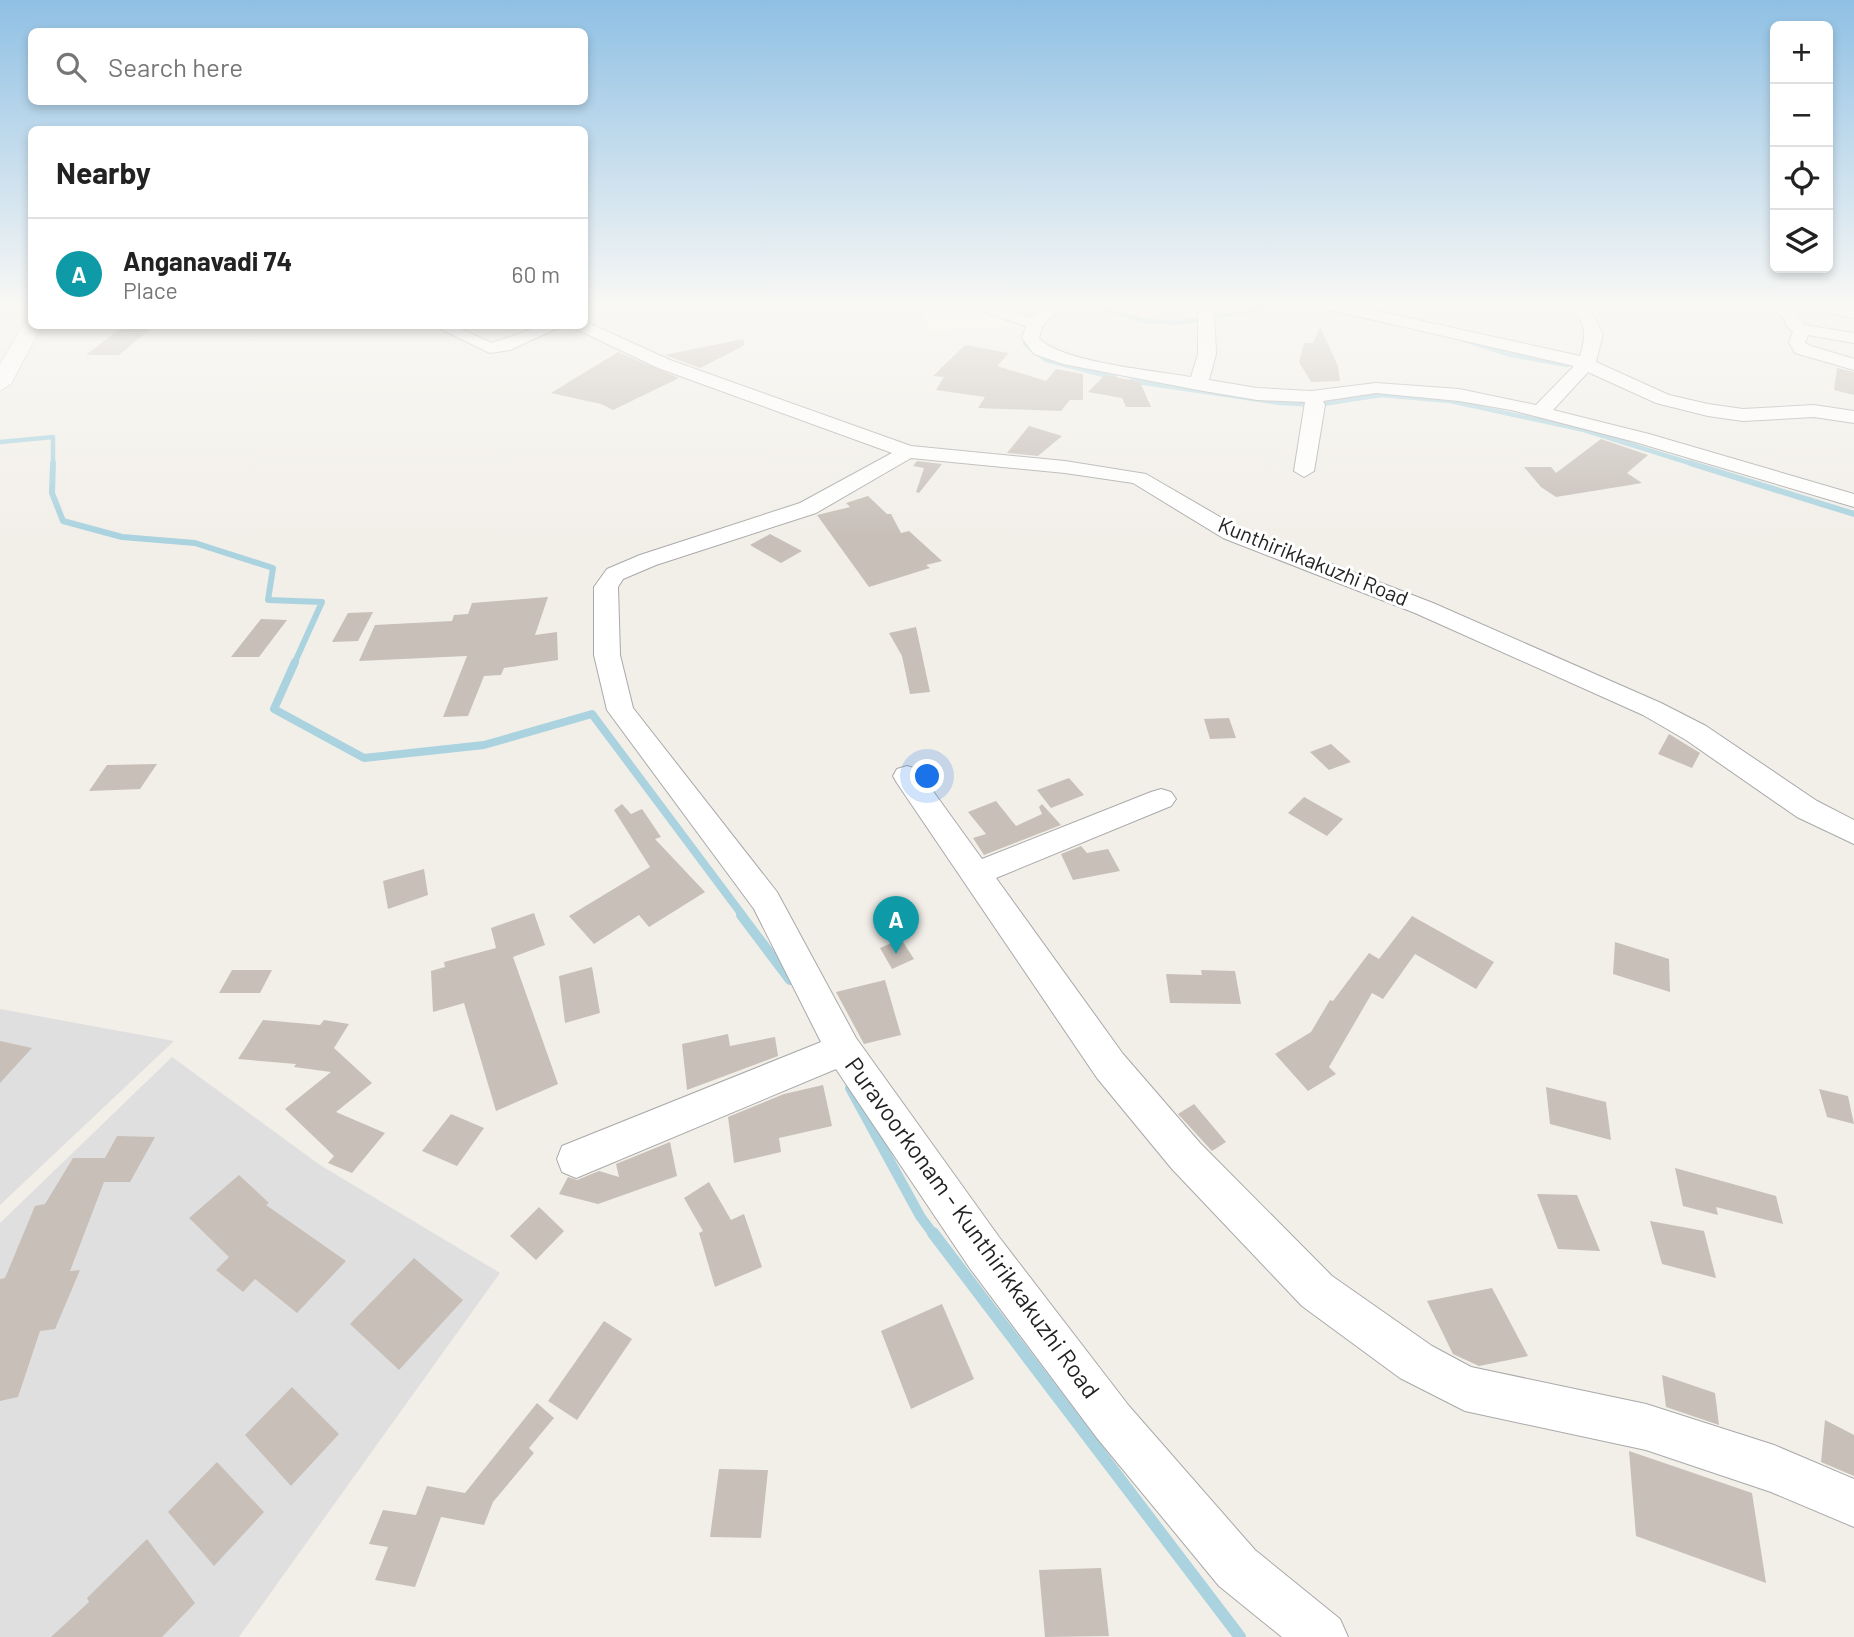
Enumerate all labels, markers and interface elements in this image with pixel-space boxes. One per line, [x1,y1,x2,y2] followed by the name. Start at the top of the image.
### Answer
[1770,21,1833,273] map controls
[1770,21,1833,84] button: +
[28,28,588,105] search box
[52,48,90,86] icon: search
[108,51,243,82] text: Search here
[1770,84,1833,147] button: −
[1770,147,1833,210] button: locate
[56,154,151,190] text: Nearby
[1770,210,1833,273] button: layers
[123,245,292,276] text: Anganavadi 74
[71,260,87,288] text: A
[512,260,560,288] text: 60 m
[123,276,178,304] text: Place
[1215,511,1412,610] street label: Kunthirikkakuzhi Road
[910,759,944,793] your location
[873,896,919,954] pin: A
[840,1051,1107,1403] street label: Puravoorkonam - Kunthirikkakuzhi Road

